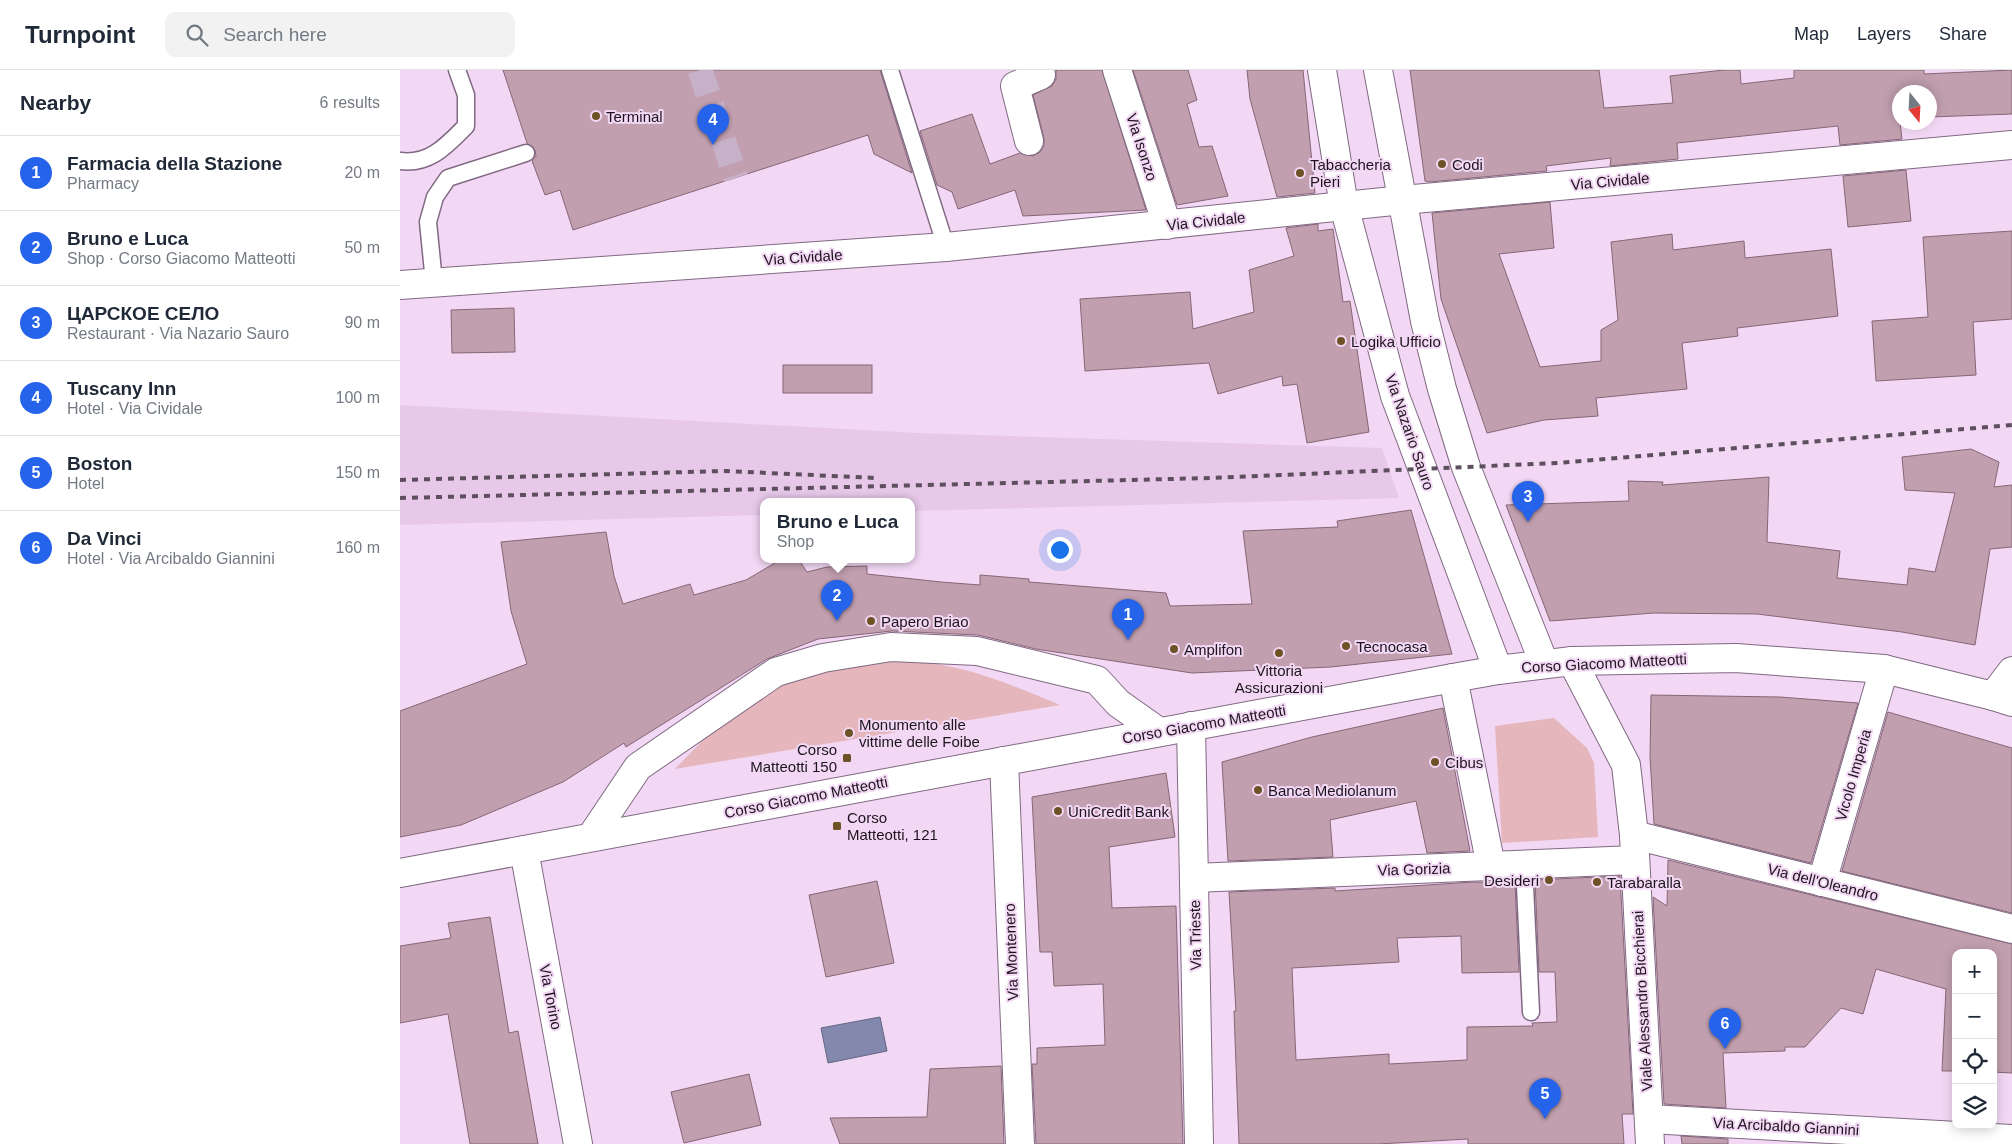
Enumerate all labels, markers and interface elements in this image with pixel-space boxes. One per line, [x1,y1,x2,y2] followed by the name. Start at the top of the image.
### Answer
[165,12,515,57] search box
[25,21,135,48] text: Turnpoint
[183,21,211,49] icon: search
[223,24,327,45] text: Search here
[1794,24,1829,44] text: Map
[1857,24,1911,44] text: Layers
[1939,24,1987,44] text: Share
[1892,85,1937,130] north arrow
[20,91,91,114] text: Nearby
[320,94,380,111] text: 6 results
[697,104,729,145] pin: 4
[606,108,663,125] place label: Terminal
[590,110,602,122] marker: Terminal
[1123,111,1161,183] street label: Via Isonzo
[67,153,282,174] text: Farmacia della Stazione
[1310,156,1392,190] place label: Tabaccheria Pieri
[1452,156,1483,173] place label: Codi
[1436,158,1448,170] marker: Codi
[32,164,40,181] text: 1
[344,164,380,181] text: 20 m
[1294,167,1306,179] marker: Tabaccheria Pieri
[1570,169,1650,193] street label: Via Cividale
[67,175,139,192] text: Pharmacy
[1166,208,1246,234] street label: Via Cividale
[67,228,188,249] text: Bruno e Luca
[32,239,40,256] text: 2
[344,239,380,256] text: 50 m
[763,246,843,268] street label: Via Cividale
[67,250,296,267] text: Shop · Corso Giacomo Matteotti
[67,303,219,324] text: ЦАРСКОЕ СЕЛО
[32,314,40,331] text: 3
[344,314,380,331] text: 90 m
[67,325,289,342] text: Restaurant · Via Nazario Sauro
[1351,333,1441,350] place label: Logika Ufficio
[1335,335,1347,347] marker: Logika Ufficio
[1382,372,1438,492] street label: Via Nazario Sauro
[67,378,176,399] text: Tuscany Inn
[32,389,40,406] text: 4
[336,389,380,406] text: 100 m
[67,400,203,417] text: Hotel · Via Cividale
[67,453,132,474] text: Boston
[32,464,40,481] text: 5
[336,464,380,481] text: 150 m
[67,475,104,492] text: Hotel
[1512,481,1544,522] pin: 3
[760,498,915,563] popup
[777,511,898,532] text: Bruno e Luca
[67,528,142,549] text: Da Vinci
[777,533,814,550] text: Shop
[1047,537,1073,563] your location
[32,539,40,556] text: 6
[336,539,380,556] text: 160 m
[67,550,275,567] text: Hotel · Via Arcibaldo Giannini
[821,580,853,621] pin: 2
[1112,599,1144,640] pin: 1
[881,613,969,630] place label: Papero Briao
[865,615,877,627] marker: Papero Briao
[1356,638,1428,655] place label: Tecnocasa
[1340,640,1352,652] marker: Tecnocasa
[1184,641,1242,658] place label: Amplifon
[1168,643,1180,655] marker: Amplifon
[1273,647,1285,659] marker: Vittoria Assicurazioni
[1521,650,1687,676] street label: Corso Giacomo Matteotti
[1235,662,1323,696] place label: Vittoria Assicurazioni
[1121,701,1287,747] street label: Corso Giacomo Matteotti
[859,716,980,750] place label: Monumento alle vittime delle Foibe
[1832,726,1874,823] street label: Vicolo Imperia
[843,727,855,739] marker: Monumento alle vittime delle Foibe
[750,741,837,775] place label: Corso Matteotti 150
[841,752,853,764] marker: Corso Matteotti 150
[1445,754,1483,771] place label: Cibus
[1429,756,1441,768] marker: Cibus
[723,773,889,821] street label: Corso Giacomo Matteotti
[1268,782,1396,799] place label: Banca Mediolanum
[1252,784,1264,796] marker: Banca Mediolanum
[1068,803,1169,820] place label: UniCredit Bank
[1052,805,1064,817] marker: UniCredit Bank
[847,809,938,843] place label: Corso Matteotti, 121
[831,820,843,832] marker: Corso Matteotti, 121
[1377,859,1451,879] street label: Via Gorizia
[1766,860,1880,904] street label: Via dell'Oleandro
[1484,872,1539,889] place label: Desideri
[1543,874,1555,886] marker: Desideri
[1607,874,1682,891] place label: Tarabaralla
[1591,876,1603,888] marker: Tarabaralla
[1186,900,1204,970] street label: Via Trieste
[1001,903,1021,1001] street label: Via Montenero
[1629,910,1655,1092] street label: Viale Alessandro Bicchierai
[1952,949,1997,1129] map controls
[1952,949,1997,994] button: +
[536,963,566,1031] street label: Via Torino
[1952,994,1997,1039] button: −
[1709,1008,1741,1049] pin: 6
[1952,1039,1997,1084] button: locate
[1529,1078,1561,1119] pin: 5
[1952,1084,1997,1129] button: layers
[1712,1114,1860,1138] street label: Via Arcibaldo Giannini

